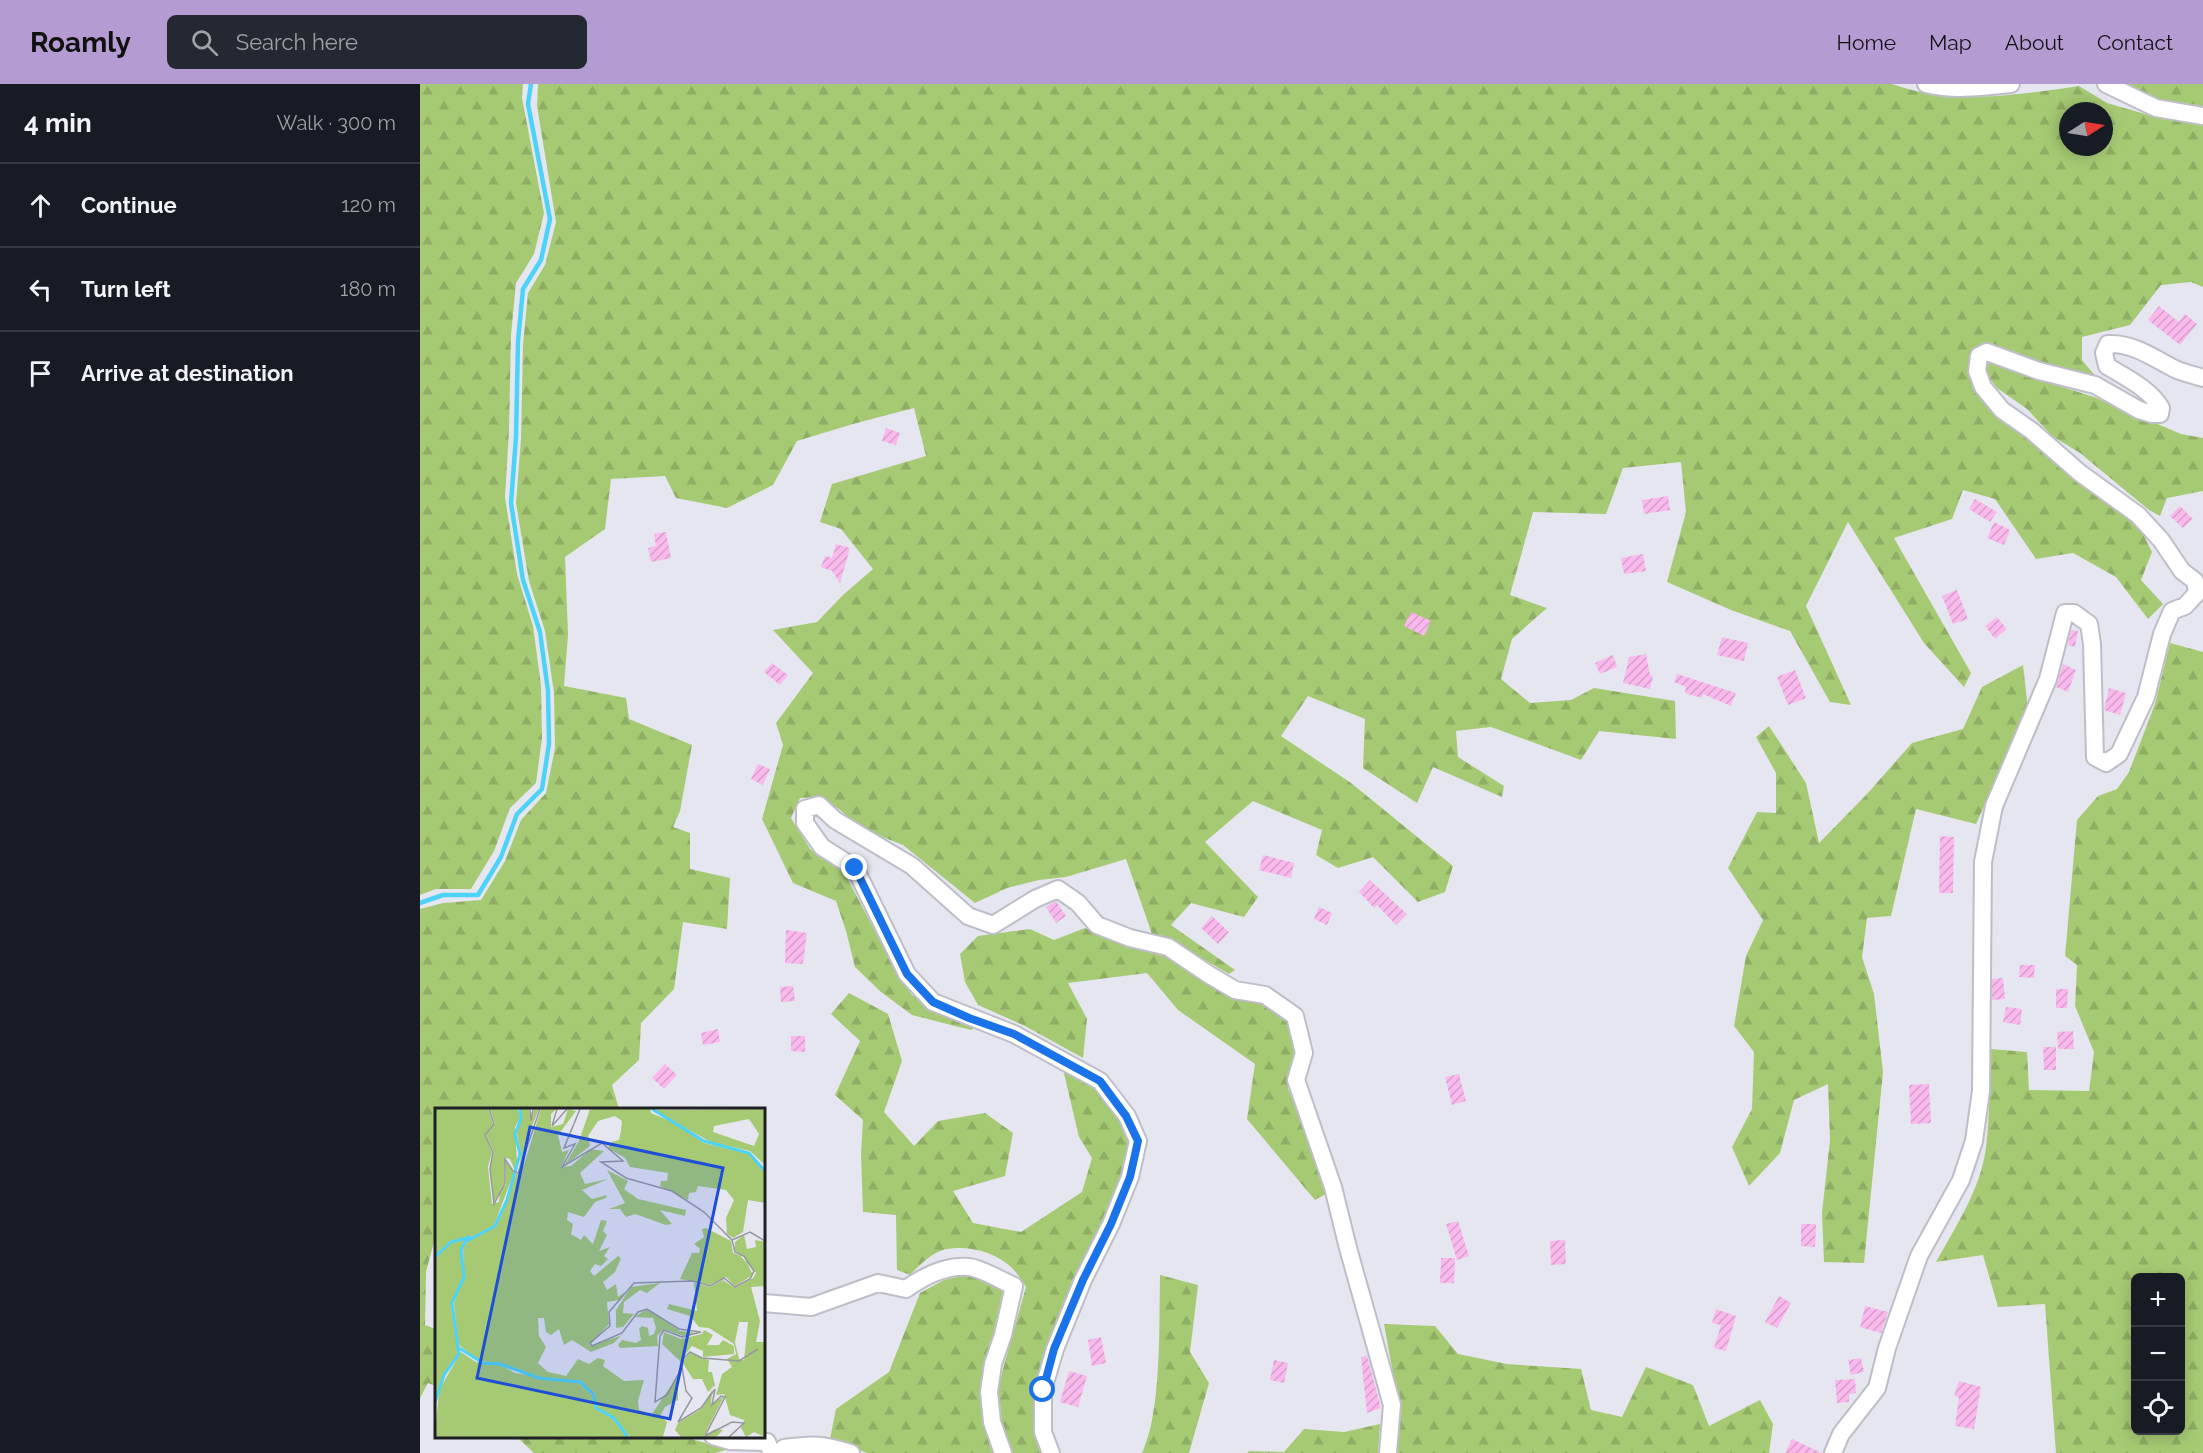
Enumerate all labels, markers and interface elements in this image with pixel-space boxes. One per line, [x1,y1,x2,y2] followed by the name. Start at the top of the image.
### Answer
[167,15,587,69] search box
[30,26,131,59] text: Roamly
[188,26,221,59] icon: search
[236,29,358,55] text: Search here
[1837,30,1896,55] text: Home
[1929,30,1972,55] text: Map
[2005,30,2064,55] text: About
[2097,30,2173,55] text: Contact
[2059,102,2113,156] north arrow
[24,108,92,138] text: 4 min
[277,111,396,135] text: Walk · 300 m
[24,189,57,222] icon: ahead
[81,192,177,218] text: Continue
[341,193,396,217] text: 120 m
[24,273,57,306] icon: left
[81,276,171,302] text: Turn left
[340,277,396,301] text: 180 m
[24,357,57,390] icon: arrive
[81,360,294,386] text: Arrive at destination
[841,854,867,880] route end
[435,1108,765,1438] inset map
[2131,1273,2185,1435] map controls
[2131,1273,2185,1327] button: +
[2131,1327,2185,1381] button: −
[1029,1376,1055,1402] route start
[2131,1381,2185,1435] button: locate

